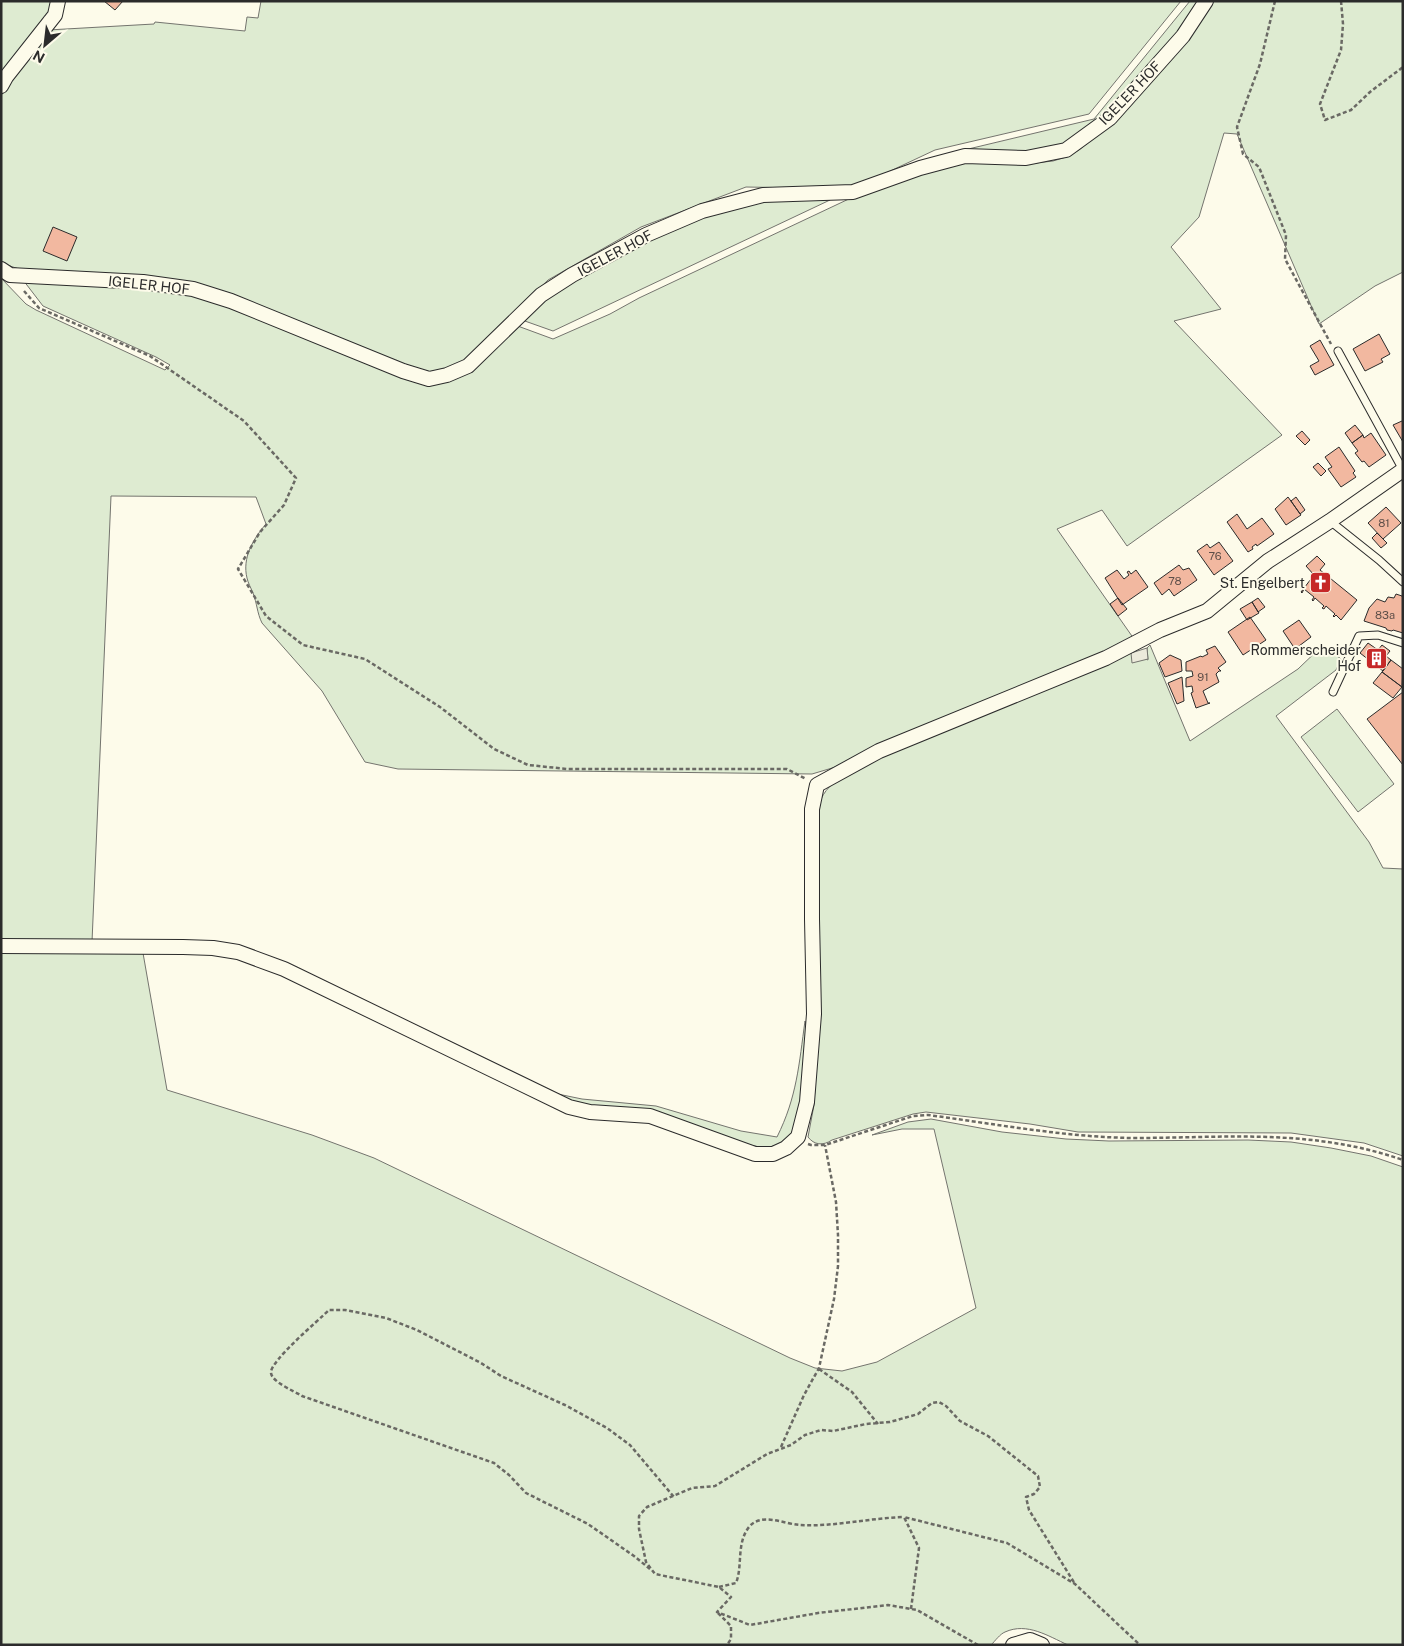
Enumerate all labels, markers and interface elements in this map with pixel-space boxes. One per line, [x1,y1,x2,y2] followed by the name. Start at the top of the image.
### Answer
[20,20,70,70] north arrow
[30,47,47,66] text: N
[1096,58,1164,128] street label: IGELER HOF
[575,227,655,279] street label: IGELER HOF
[107,273,191,297] street label: IGELER HOF
[1378,517,1390,529] house number: 81
[1208,550,1222,562] house number: 76
[1309,571,1333,595] church icon: St. Engelbert
[1168,575,1182,587] house number: 78
[1220,575,1305,591] place label: St. Engelbert
[1375,609,1395,621] house number: 83a
[1250,642,1361,674] place label: Rommerscheider Hof
[1365,646,1389,670] building icon: Rommerscheider Hof
[1197,671,1209,683] house number: 91

